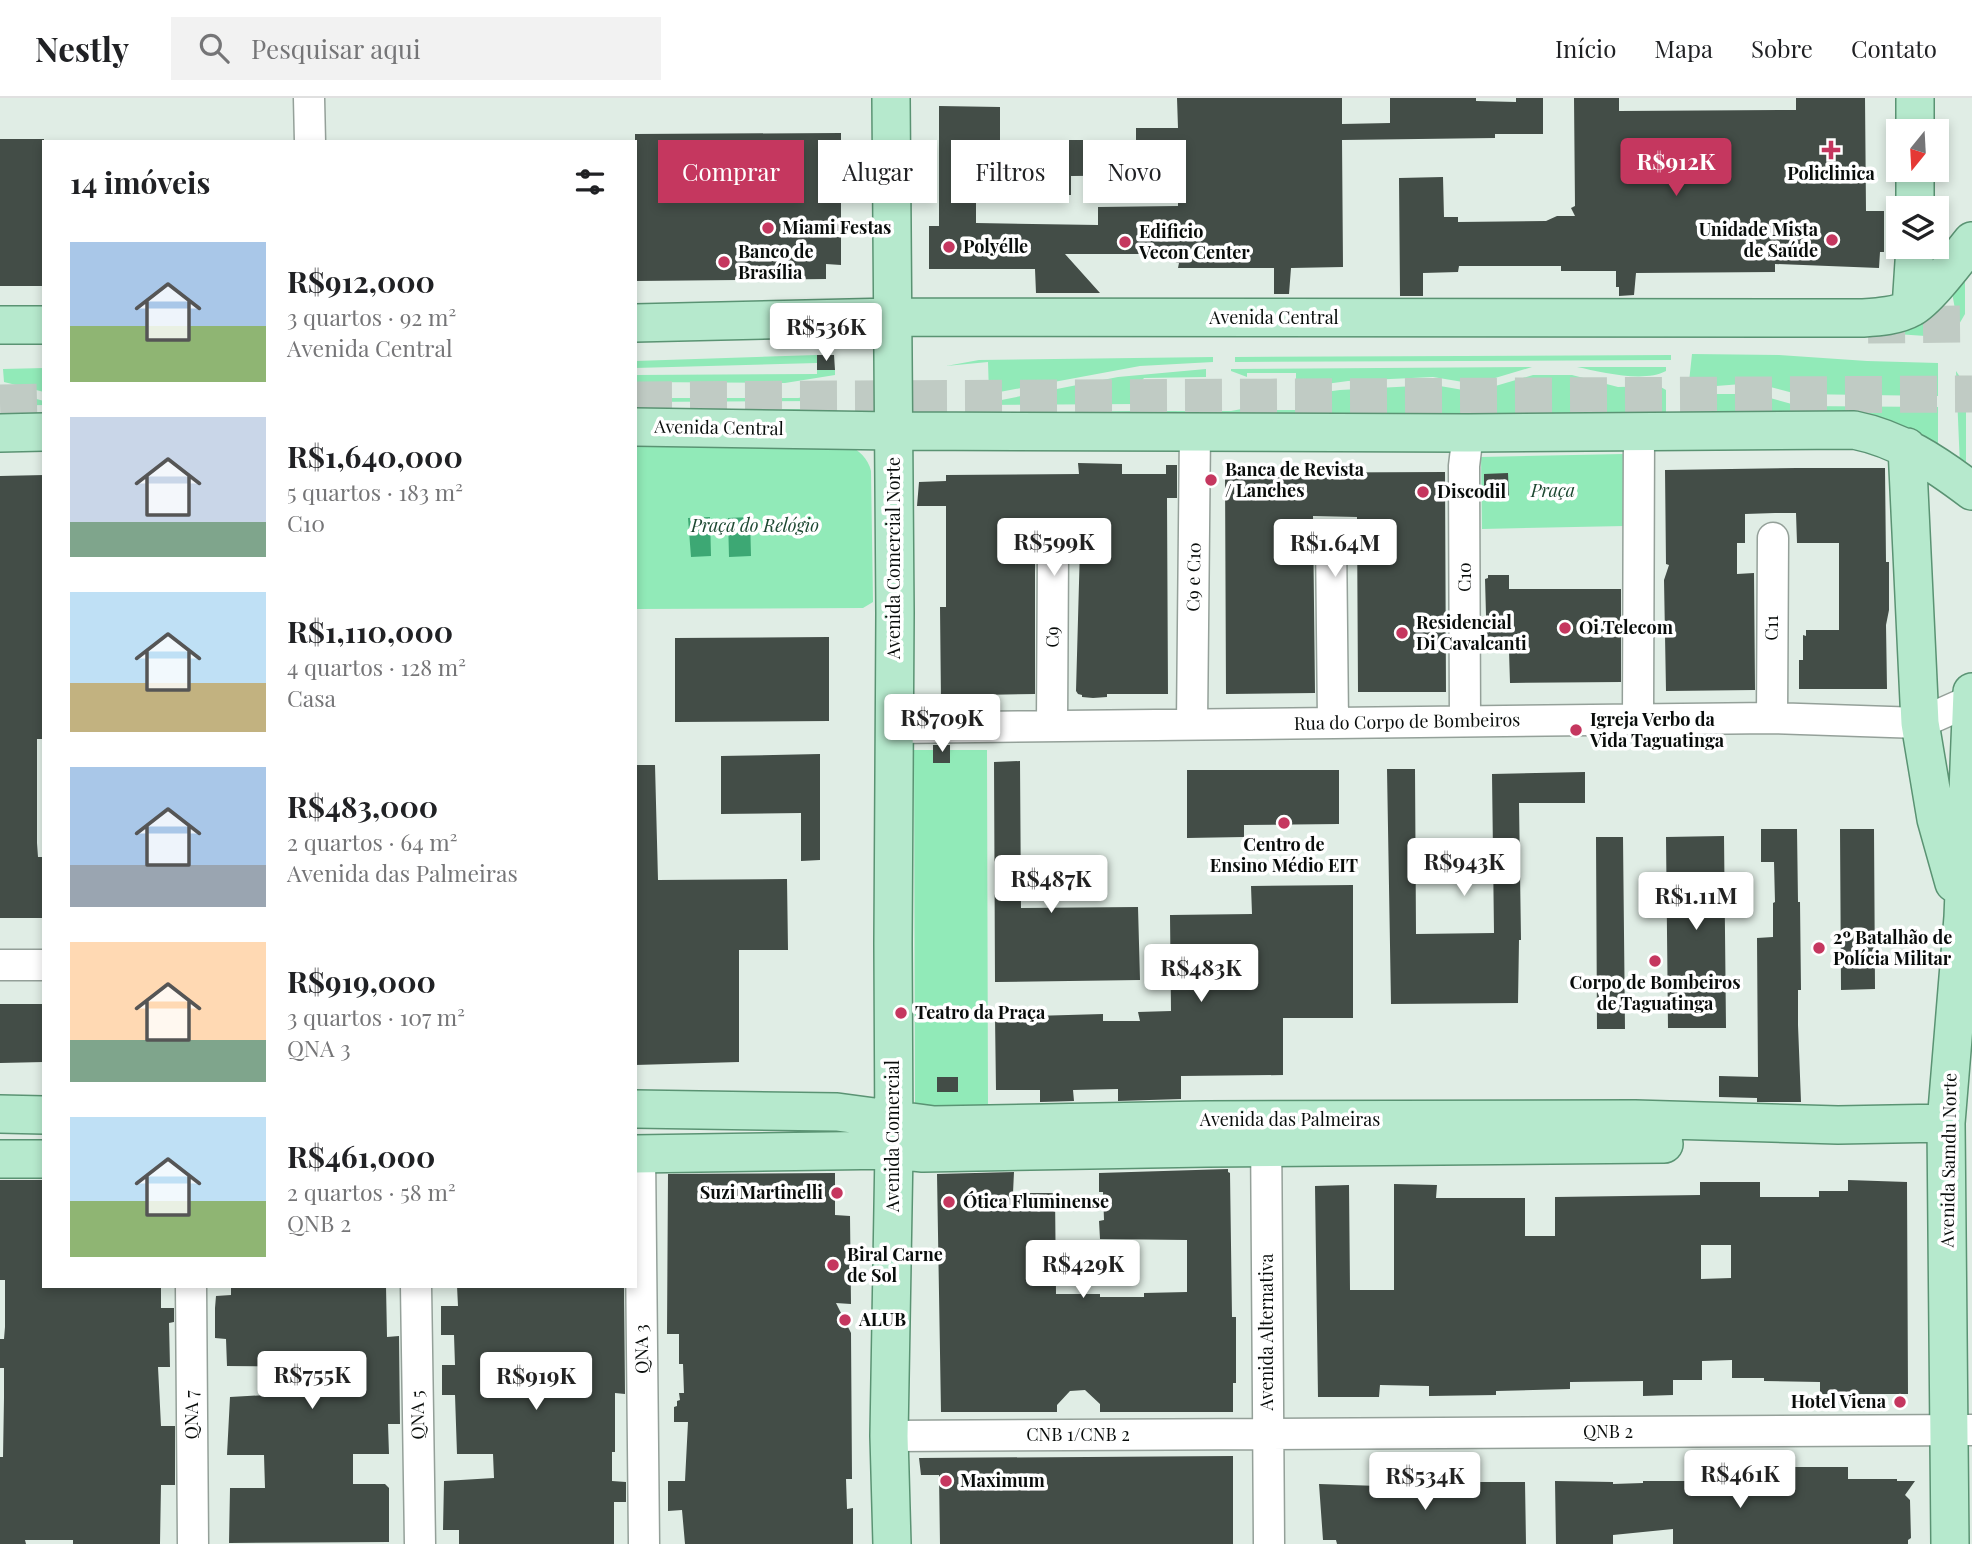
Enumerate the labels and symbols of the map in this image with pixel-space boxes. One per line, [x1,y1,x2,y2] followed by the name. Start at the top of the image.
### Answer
[1886,119,1950,182] north arrow
[1619,139,1733,198] pin: R$912K
[1821,140,1841,160] marker: Policlinica
[1787,161,1876,185] place label: Policlinica
[782,215,891,239] place label: Miami Festas
[1699,217,1819,262] place label: Unidade Mista de Saúde
[1138,219,1250,264] place label: Edificio Vecon Center
[760,220,776,236] marker: Miami Festas
[1824,232,1840,248] marker: Unidade Mista de Saúde
[963,234,1028,258] place label: Polyélle
[1117,234,1133,250] marker: Edificio Vecon Center
[738,239,814,284] place label: Banco de Brasília
[941,239,957,255] marker: Polyélle
[716,254,732,270] marker: Banco de Brasília
[769,303,883,363] pin: R$536K
[1208,305,1339,329] street label: Avenida Central
[653,414,784,440] street label: Avenida Central
[881,457,905,660] street label: Avenida Comercial Norte
[1225,457,1365,502] place label: Banca de Revista / Lanches
[1203,472,1219,488] marker: Banca de Revista / Lanches
[1530,478,1575,502] park label: Praça
[1437,479,1506,503] place label: Discodil
[1415,484,1431,500] marker: Discodil
[690,513,819,537] park label: Praça do Relógio
[997,518,1111,578] pin: R$599K
[1270,519,1400,579] pin: R$1.64M
[1180,542,1206,612] street label: C9 e C10
[1452,562,1476,592] street label: C10
[1416,610,1527,655] place label: Residencial Di Cavalcanti
[1579,615,1674,639] place label: Oi Telecom
[1759,615,1783,641] street label: C11
[1557,620,1573,636] marker: Oi Telecom
[1394,625,1410,641] marker: Residencial Di Cavalcanti
[1040,626,1064,648] street label: C9
[885,694,999,754] pin: R$709K
[1294,707,1520,735] street label: Rua do Corpo de Bombeiros
[1589,707,1725,752] place label: Igreja Verbo da Vida Taguatinga
[1568,722,1584,738] marker: Igreja Verbo da Vida Taguatinga
[1276,815,1292,831] marker: Centro de Ensino Médio EIT
[1210,832,1358,877] place label: Centro de Ensino Médio EIT
[1407,838,1521,898] pin: R$943K
[994,856,1108,915] pin: R$487K
[1631,872,1761,932] pin: R$1.11M
[1833,925,1952,970] place label: 2º Batalhão de Polícia Militar
[1811,940,1827,956] marker: 2º Batalhão de Polícia Militar
[1144,944,1258,1004] pin: R$483K
[1647,953,1663,969] marker: Corpo de Bombeiros de Taguatinga
[1570,970,1740,1015] place label: Corpo de Bombeiros de Taguatinga
[915,1000,1046,1024] place label: Teatro da Praça
[893,1005,909,1021] marker: Teatro da Praça
[880,1060,904,1213] street label: Avenida Comercial
[1934,1072,1962,1248] street label: Avenida Samdu Norte
[1199,1107,1380,1131] street label: Avenida das Palmeiras
[700,1180,823,1204] place label: Suzi Martinelli
[829,1185,845,1201] marker: Suzi Martinelli
[963,1189,1109,1213] place label: Ótica Fluminense
[941,1194,957,1210] marker: Ótica Fluminense
[1026,1240,1140,1300] pin: R$429K
[847,1242,943,1287] place label: Biral Carne de Sol
[1254,1253,1278,1412] street label: Avenida Alternativa
[825,1257,841,1273] marker: Biral Carne de Sol
[858,1307,906,1331] place label: ALUB
[837,1312,853,1328] marker: ALUB
[629,1324,653,1374] street label: QNA 3
[255,1352,369,1411] pin: R$755K
[479,1352,593,1412] pin: R$919K
[1791,1389,1887,1413] place label: Hotel Viena
[179,1390,203,1439] street label: QNA 7
[405,1390,429,1440] street label: QNA 5
[1892,1394,1908,1410] marker: Hotel Viena
[1583,1419,1633,1443] street label: QNB 2
[1026,1422,1130,1446] street label: CNB 1/CNB 2
[1683,1450,1797,1510] pin: R$461K
[1368,1452,1482,1512] pin: R$534K
[960,1468,1045,1492] place label: Maximum
[938,1473,954,1489] marker: Maximum

